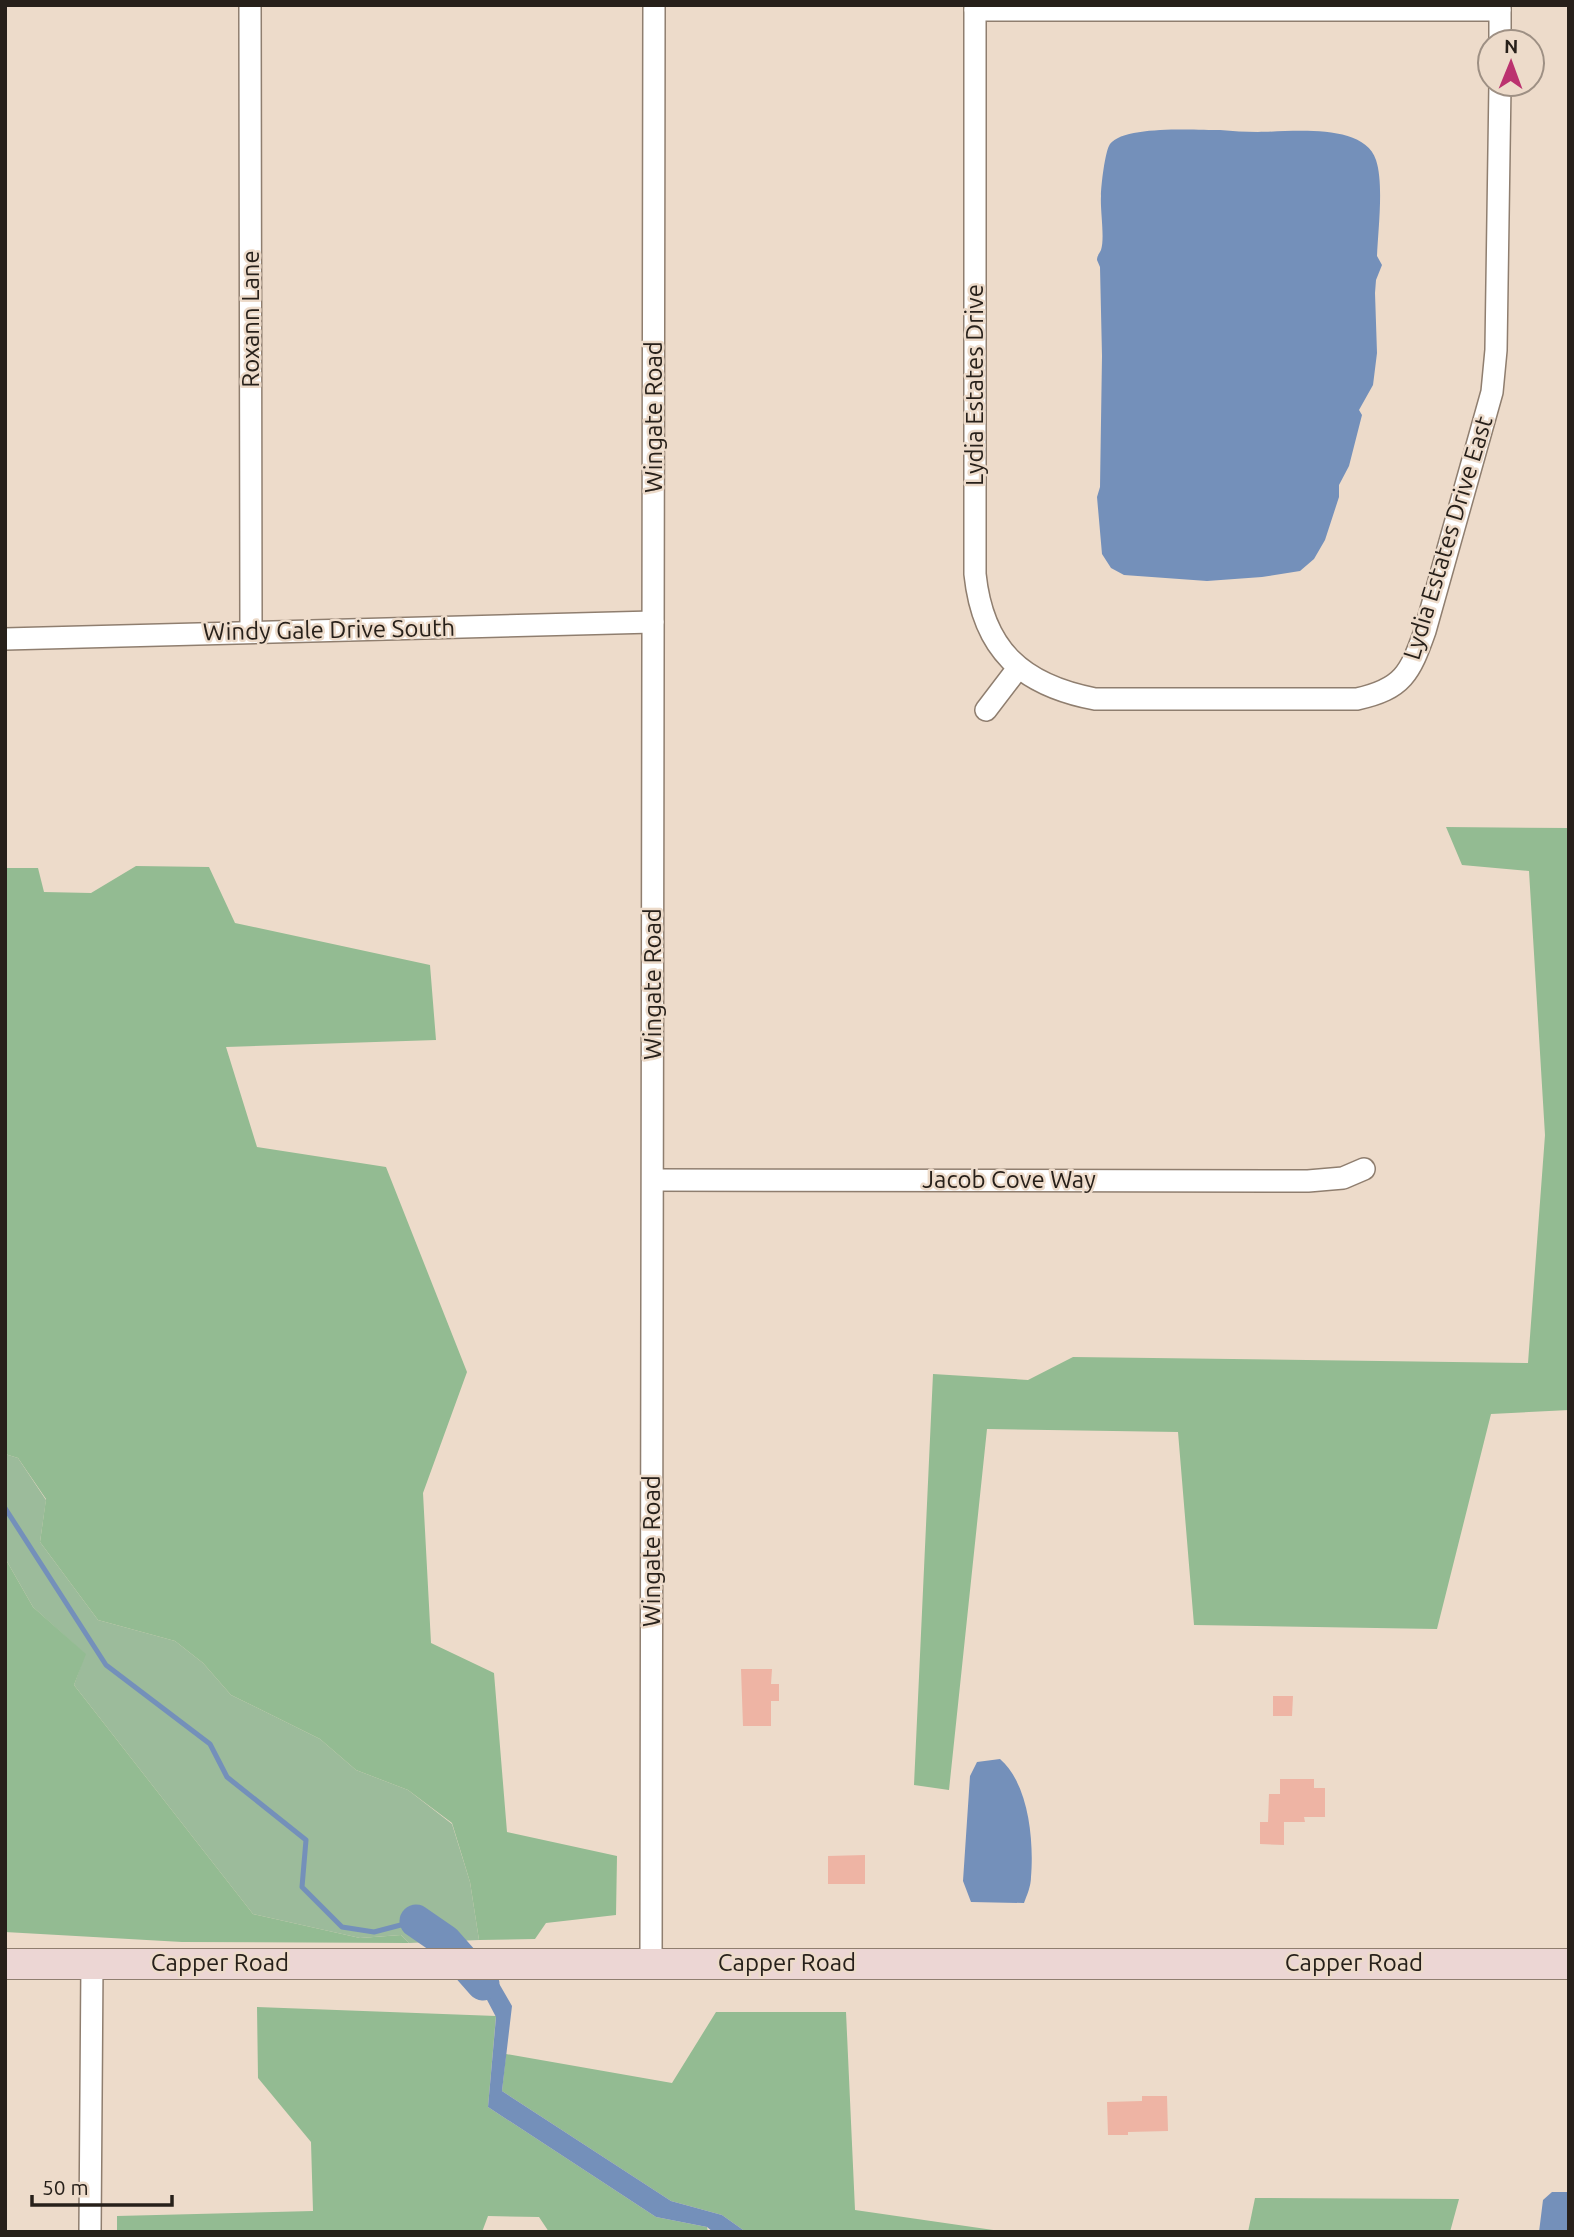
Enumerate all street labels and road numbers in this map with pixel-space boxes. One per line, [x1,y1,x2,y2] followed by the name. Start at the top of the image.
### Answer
[237,250,264,388] street label: Roxann Lane
[961,284,988,486] street label: Lydia Estates Drive
[640,341,667,493] street label: Wingate Road
[1398,412,1498,663] street label: Lydia Estates Drive East
[203,614,455,645] street label: Windy Gale Drive South
[639,908,666,1060] street label: Wingate Road
[922,1166,1096,1193] street label: Jacob Cove Way
[638,1475,665,1627] street label: Wingate Road
[151,1949,289,1976] street label: Capper Road
[718,1949,856,1976] street label: Capper Road
[1285,1949,1423,1976] street label: Capper Road

